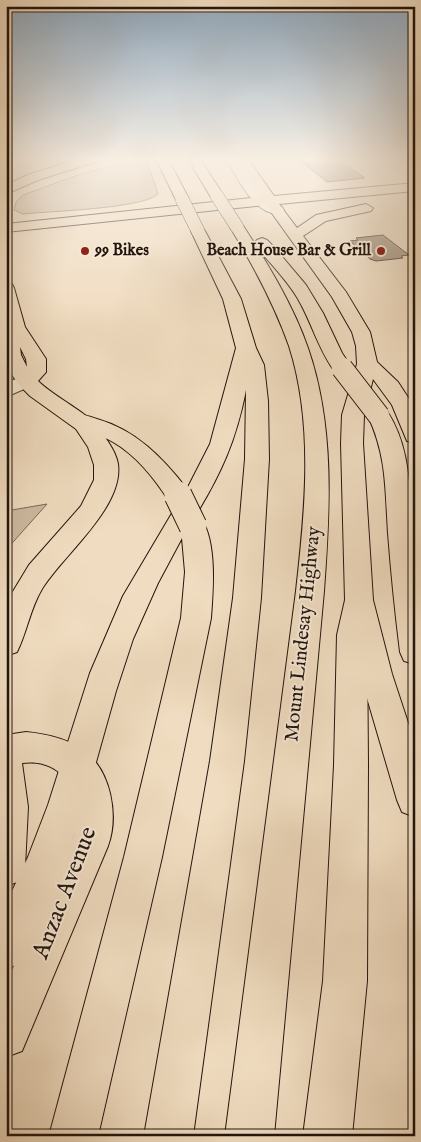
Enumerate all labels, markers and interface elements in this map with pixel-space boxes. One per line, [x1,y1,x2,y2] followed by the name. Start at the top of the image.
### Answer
[94,241,149,261] place label: 99 Bikes
[206,241,372,261] place label: Beach House Bar & Grill
[79,245,91,257] marker: 99 Bikes
[375,245,387,257] marker: Beach House Bar & Grill
[279,525,327,743] street label: Mount Lindesay Highway
[25,822,104,965] street label: Anzac Avenue

